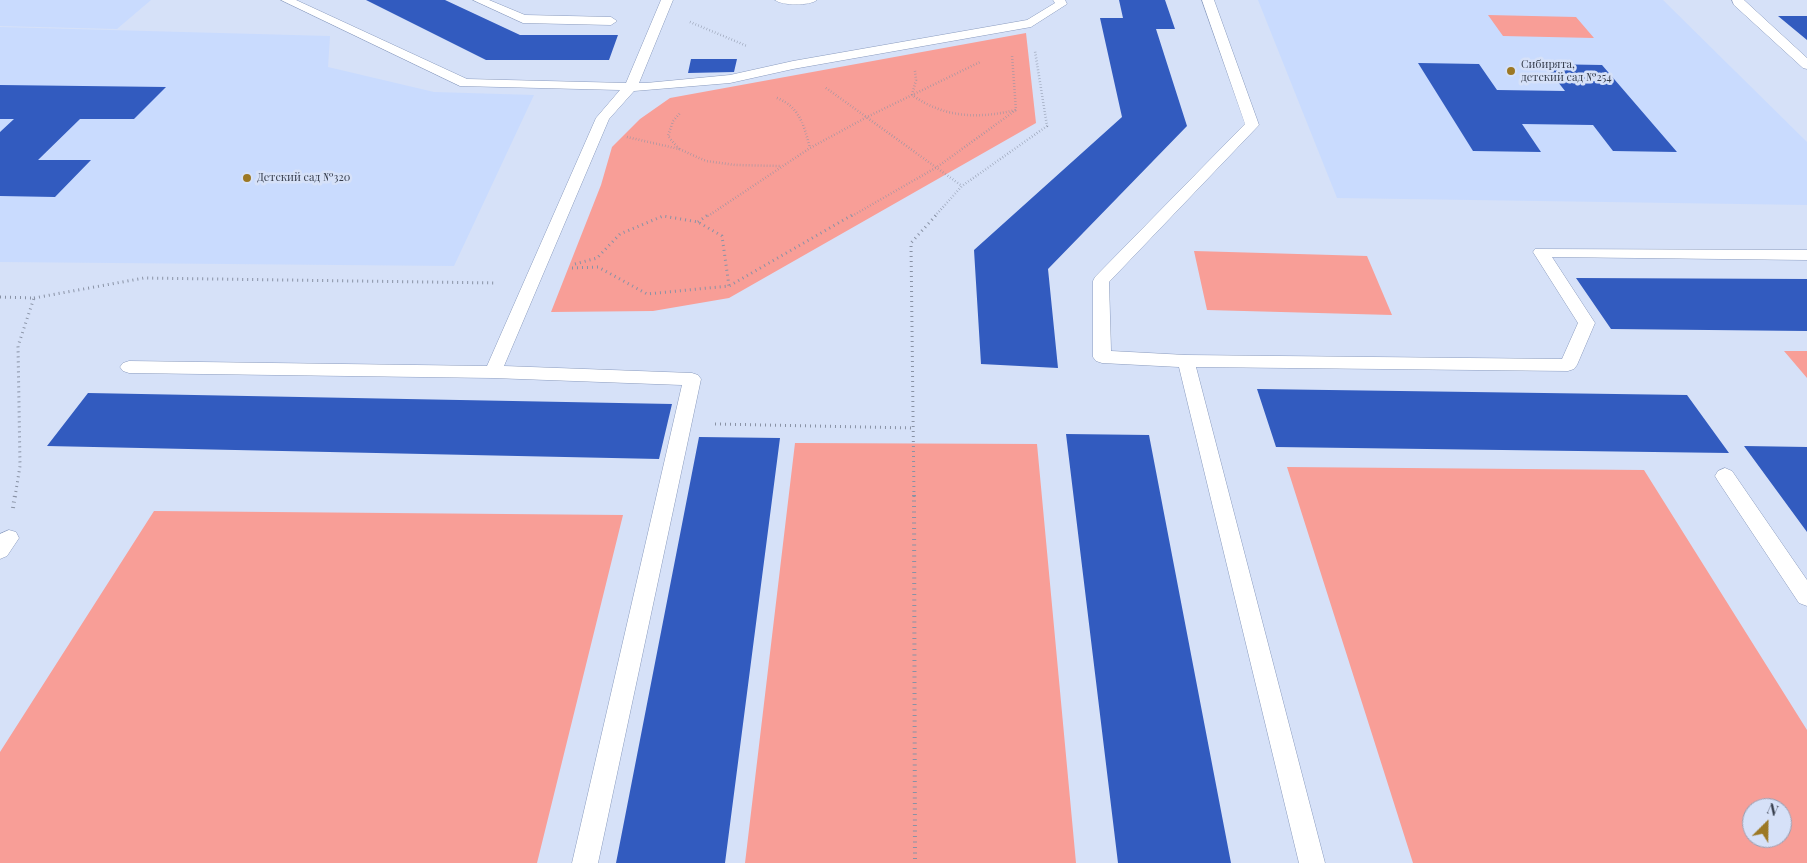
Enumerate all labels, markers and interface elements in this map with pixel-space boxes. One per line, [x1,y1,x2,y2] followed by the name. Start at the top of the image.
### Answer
[1521,58,1612,84] place label: Сибирята, детский сад №254
[1505,65,1517,77] marker: Сибирята, детский сад №254
[257,171,350,185] place label: Детский сад №320
[241,172,253,184] marker: Детский сад №320
[1742,798,1792,848] north arrow
[1764,799,1781,820] text: N

